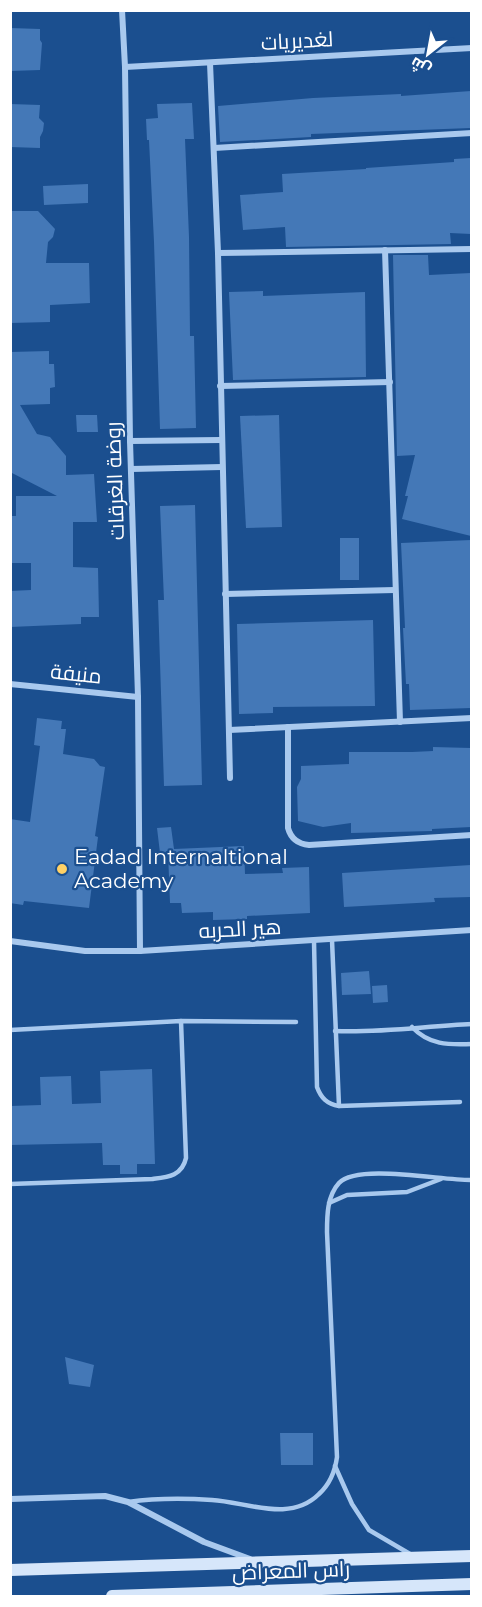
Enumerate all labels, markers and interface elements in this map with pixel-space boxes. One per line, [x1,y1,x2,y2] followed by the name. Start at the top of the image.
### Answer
[398,24,458,84] north arrow
[260,26,334,55] street label: لغديريات
[407,53,434,80] text: ش
[100,421,129,541] street label: روضة الغرقات
[49,658,103,689] street label: منيفة
[74,844,288,893] place label: Eadad Internaltional Academy
[55,862,69,876] marker: Eadad Internaltional Academy
[198,914,282,943] street label: هير الحربه
[232,1556,350,1586] street label: راس المعراض

